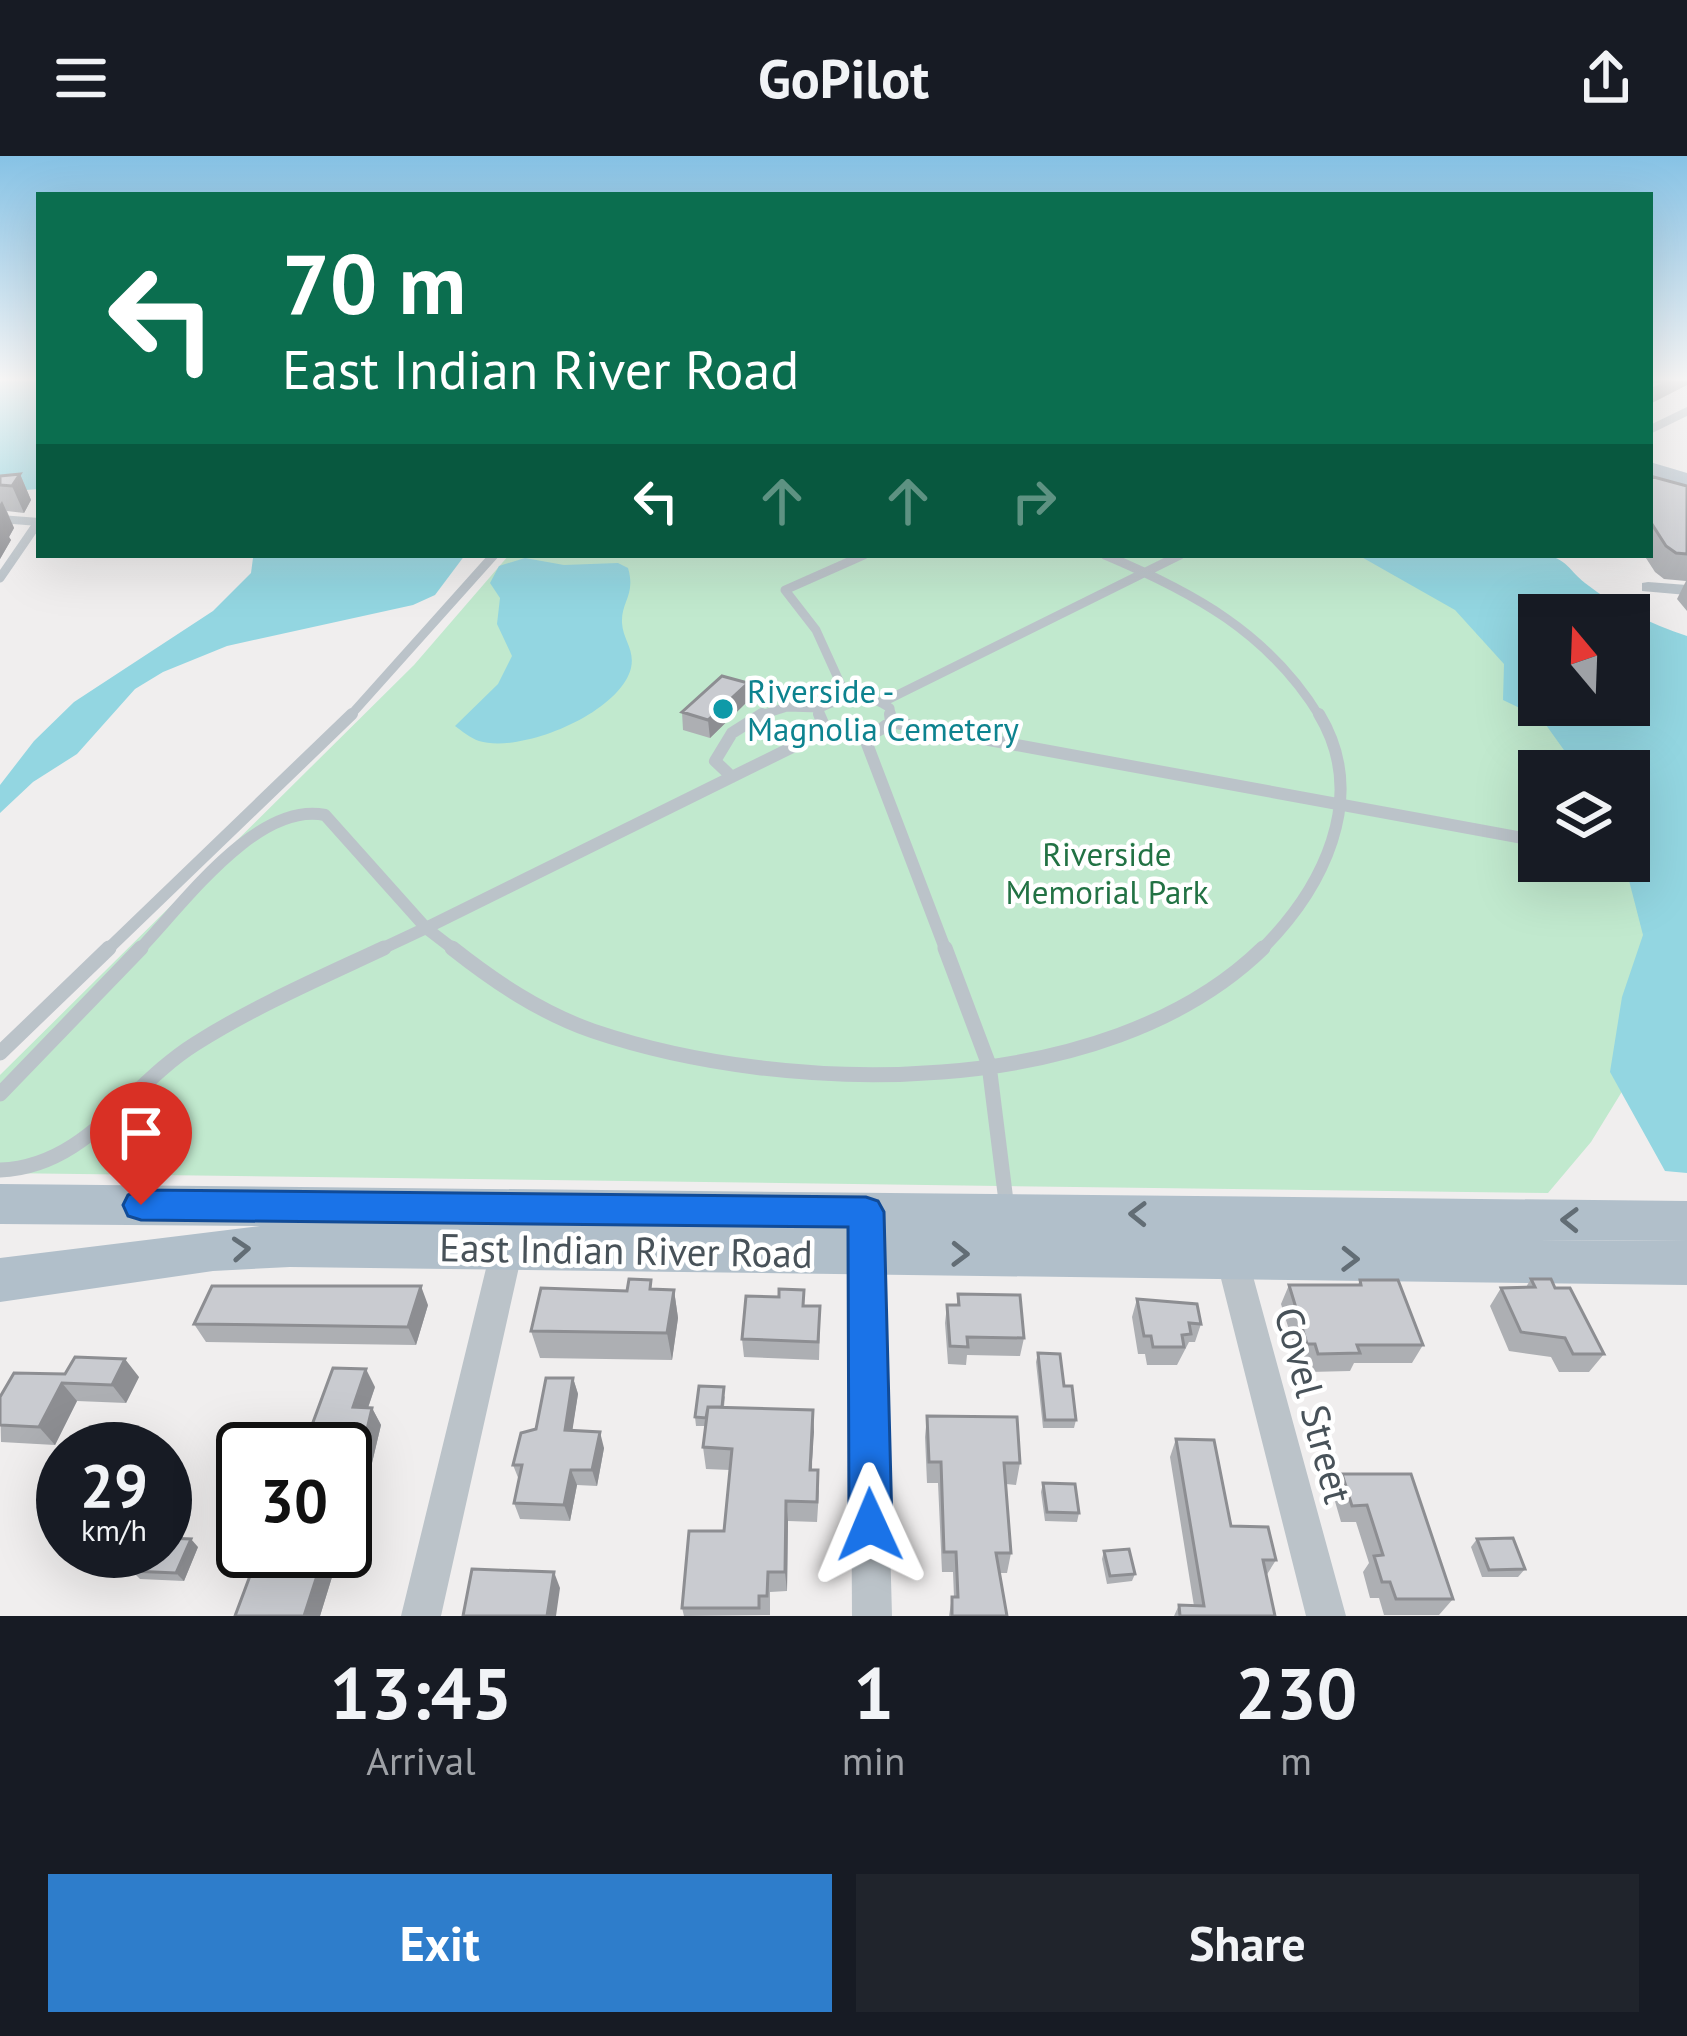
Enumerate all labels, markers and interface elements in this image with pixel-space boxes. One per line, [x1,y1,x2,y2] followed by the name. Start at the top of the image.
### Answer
[758,43,929,113] text: GoPilot
[48,45,114,111] icon: menu
[1573,45,1639,111] icon: share
[282,228,466,337] text: 70 m
[84,240,240,396] icon: left
[282,334,799,404] text: East Indian River Road
[623,468,689,534] icon: left
[749,468,815,534] icon: ahead
[875,468,941,534] icon: ahead
[1001,468,1067,534] icon: right
[1518,594,1650,726] north arrow
[1518,594,1650,882] map controls
[747,669,1019,750] place label: Riverside - Magnolia Cemetery
[710,696,736,722] marker: Riverside - Magnolia Cemetery
[1518,750,1650,882] button: layers
[1006,832,1209,913] park label: Riverside Memorial Park
[90,1082,192,1205] pin
[108,1100,174,1166] icon: arrive
[1128,1202,1147,1228] one-way arrow
[1560,1207,1579,1233] one-way arrow
[439,1221,813,1279] street label: East Indian River Road
[232,1236,251,1262] one-way arrow
[951,1241,970,1267] one-way arrow
[1342,1246,1360,1272] one-way arrow
[1263,1301,1365,1509] street label: Covel Street
[216,1422,372,1578] speed limit sign: 30
[80,1446,148,1524] text: 29
[807,1462,933,1588] position arrow
[81,1510,147,1549] text: km/h
[330,1646,512,1739] text: 13:45
[853,1646,894,1739] text: 1
[1235,1646,1357,1739] text: 230
[366,1735,476,1786] text: Arrival
[842,1735,905,1786] text: min
[1280,1735,1312,1786] text: m
[48,1874,832,2012] button: Exit
[856,1874,1639,2012] button: Share

